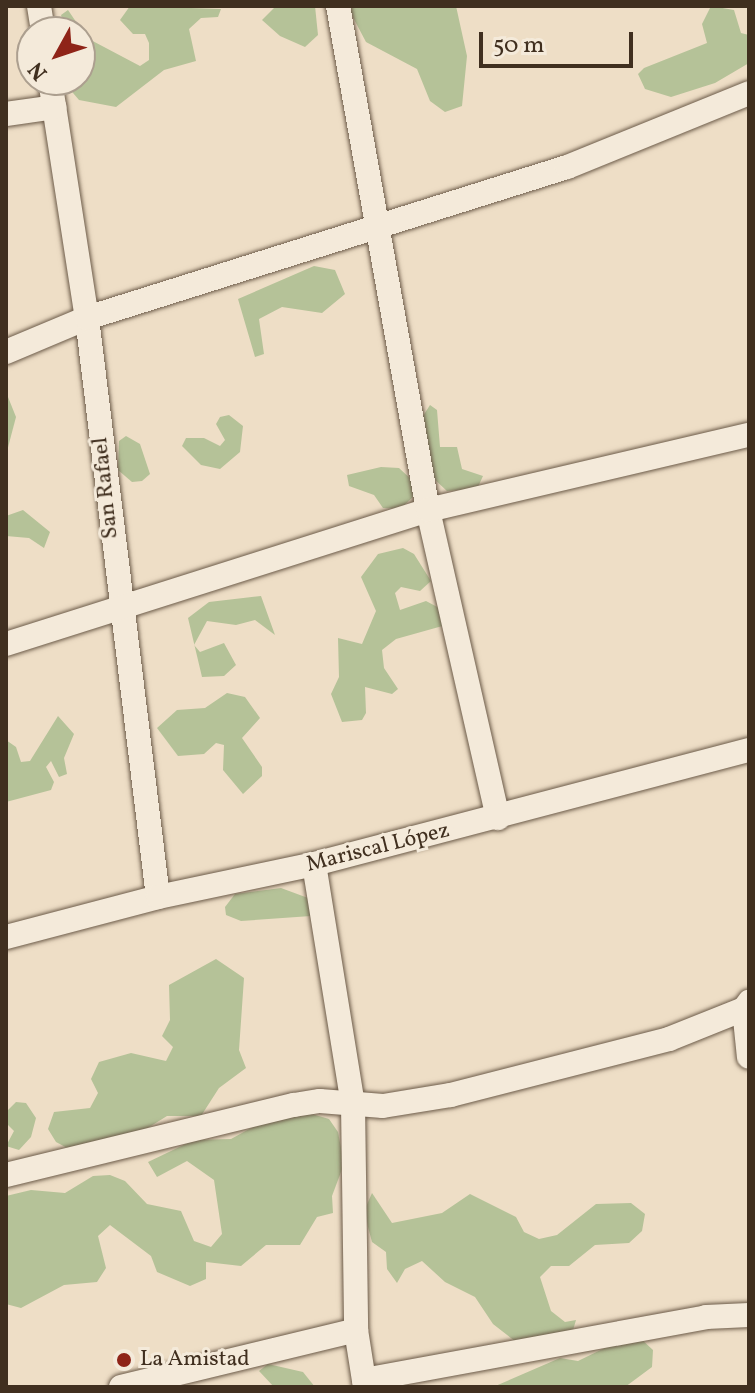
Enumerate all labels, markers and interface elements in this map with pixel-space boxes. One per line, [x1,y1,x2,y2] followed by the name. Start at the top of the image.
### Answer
[16,16,96,96] north arrow
[483,16,637,66] scale bar
[493,29,545,63] text: 50 m
[22,54,56,87] text: N
[88,436,124,540] street label: San Rafael
[304,817,452,879] street label: Mariscal López
[140,1347,250,1373] place label: La Amistad
[115,1351,133,1369] marker: La Amistad

